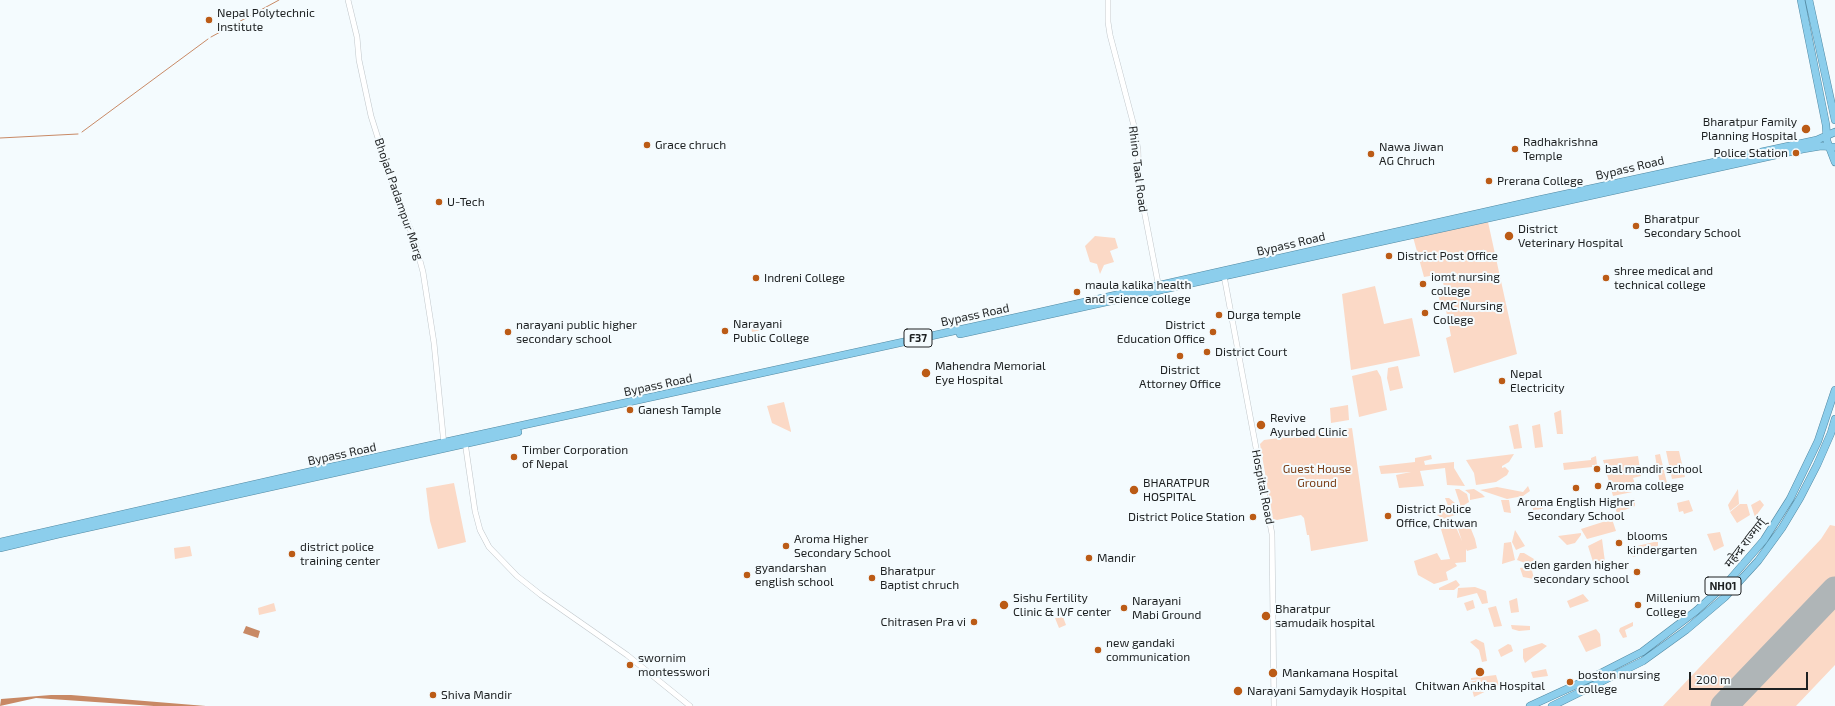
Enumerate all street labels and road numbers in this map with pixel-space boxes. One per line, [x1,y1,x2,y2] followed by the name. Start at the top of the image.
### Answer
[1126,125,1150,213] street label: Rhino Taal Road
[371,136,427,262] street label: Bhojad Padampur Marg
[1594,153,1666,183] street label: Bypass Road
[1255,229,1327,259] street label: Bypass Road
[939,301,1011,329] street label: Bypass Road
[904,329,932,347] road number: F37
[622,371,694,399] street label: Bypass Road
[306,440,378,468] street label: Bypass Road
[1249,448,1277,526] street label: Hospital Road
[1721,516,1769,570] street label: महेन्द्र राज्मार्ग्
[1705,577,1741,595] road number: NH01

